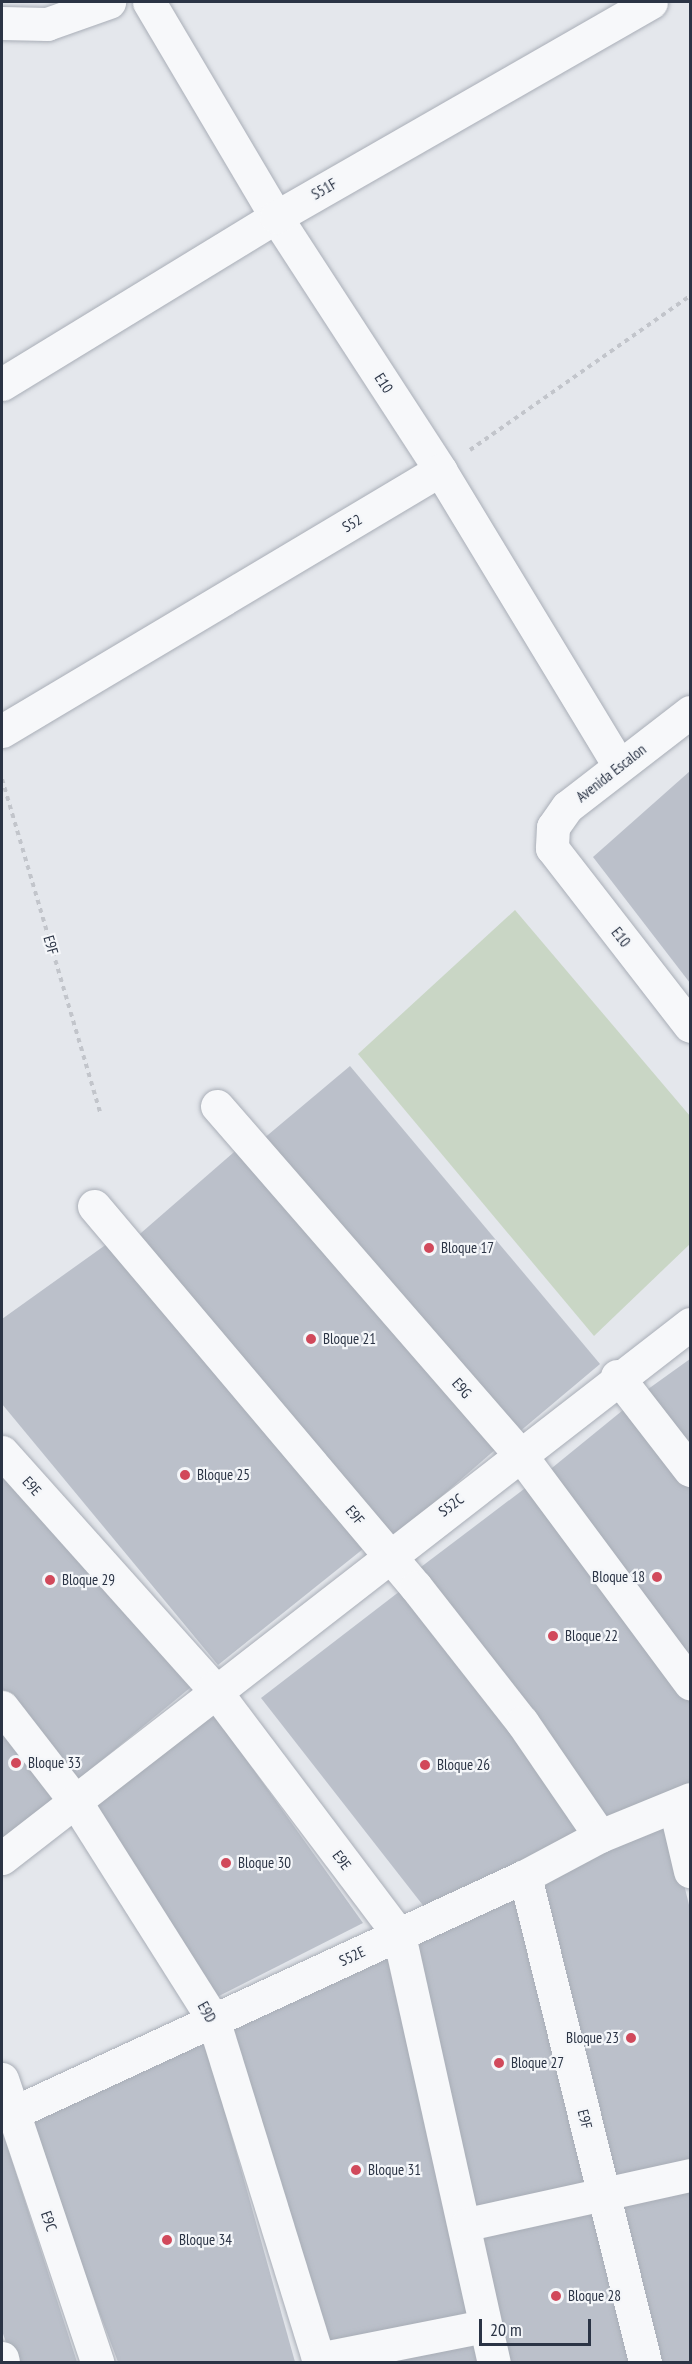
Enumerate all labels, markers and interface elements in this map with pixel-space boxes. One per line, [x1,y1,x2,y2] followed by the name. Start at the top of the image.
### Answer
[308,175,340,203] street label: S51F
[371,370,397,396] street label: E10
[339,510,365,536] street label: S52
[573,740,649,806] street label: Avenida Escalon
[608,924,634,950] street label: E10
[40,933,62,957] street label: E9F
[441,1239,494,1257] place label: Bloque 17
[422,1241,436,1255] marker: Bloque 17
[323,1330,376,1348] place label: Bloque 21
[304,1332,318,1346] marker: Bloque 21
[448,1374,476,1402] street label: E9G
[197,1466,250,1484] place label: Bloque 25
[178,1468,192,1482] marker: Bloque 25
[19,1473,45,1499] street label: E9E
[435,1490,467,1520] street label: S52C
[342,1502,368,1528] street label: E9F
[592,1568,645,1586] place label: Bloque 18
[650,1570,664,1584] marker: Bloque 18
[62,1571,115,1589] place label: Bloque 29
[43,1573,57,1587] marker: Bloque 29
[565,1627,618,1645] place label: Bloque 22
[546,1629,560,1643] marker: Bloque 22
[28,1754,81,1772] place label: Bloque 33
[9,1756,23,1770] marker: Bloque 33
[437,1756,490,1774] place label: Bloque 26
[418,1758,432,1772] marker: Bloque 26
[329,1847,355,1873] street label: E9E
[238,1854,291,1872] place label: Bloque 30
[219,1856,233,1870] marker: Bloque 30
[336,1942,368,1970] street label: S52E
[194,1998,220,2026] street label: E9D
[566,2029,619,2047] place label: Bloque 23
[624,2031,638,2045] marker: Bloque 23
[511,2054,564,2072] place label: Bloque 27
[492,2056,506,2070] marker: Bloque 27
[574,2107,596,2131] street label: E9F
[368,2161,421,2179] place label: Bloque 31
[349,2163,363,2177] marker: Bloque 31
[37,2209,61,2233] street label: E9C
[179,2231,232,2249] place label: Bloque 34
[160,2233,174,2247] marker: Bloque 34
[568,2287,621,2305] place label: Bloque 28
[549,2289,563,2303] marker: Bloque 28
[482,2307,594,2345] scale bar
[490,2318,522,2341] text: 20 m

